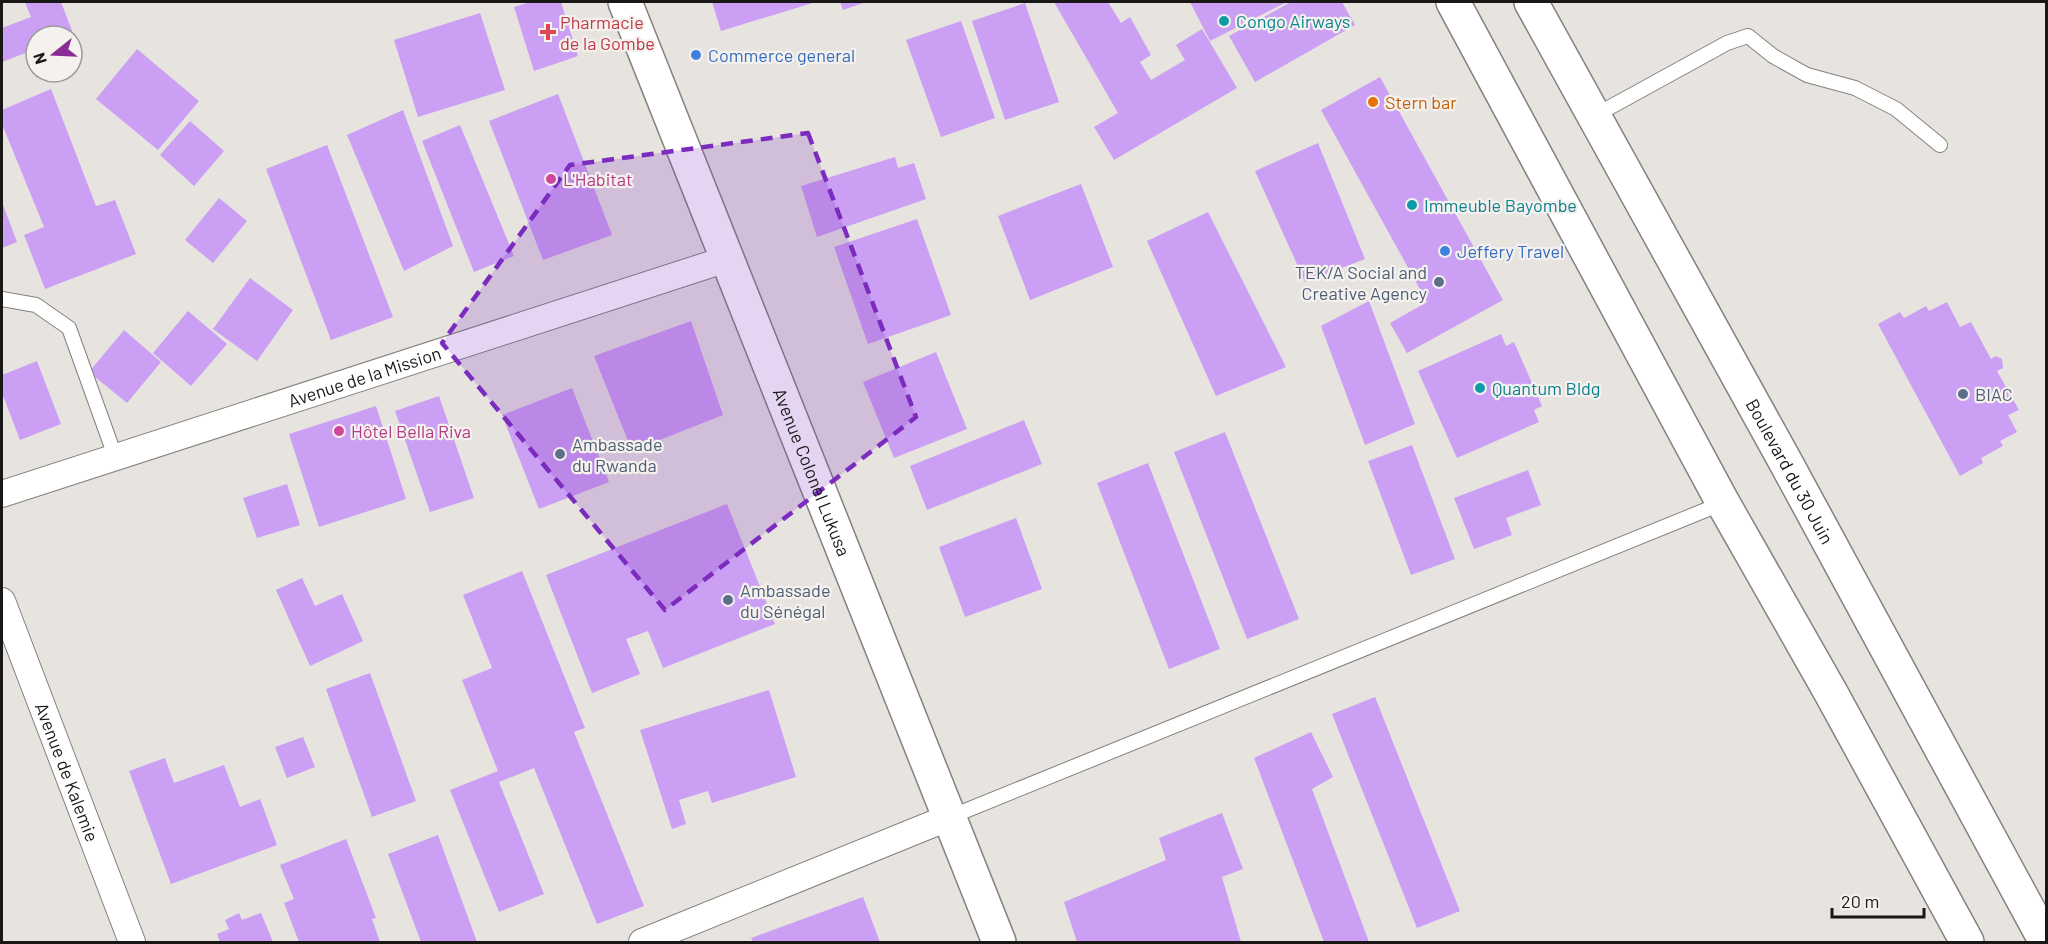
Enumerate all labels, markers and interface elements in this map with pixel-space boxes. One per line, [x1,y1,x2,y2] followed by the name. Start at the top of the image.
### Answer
[1236,10,1350,32] place label: Congo Airways
[560,11,655,54] place label: Pharmacie de la Gombe
[1217,14,1231,28] marker: Congo Airways
[24,24,84,84] north arrow
[541,25,555,39] marker: Pharmacie de la Gombe
[708,44,855,66] place label: Commerce general
[689,48,703,62] marker: Commerce general
[29,51,50,67] text: N
[1385,91,1457,113] place label: Stern bar
[1366,95,1380,109] marker: Stern bar
[563,168,632,190] place label: L'Habitat
[544,172,558,186] marker: L'Habitat
[1424,194,1577,216] place label: Immeuble Bayombe
[1405,198,1419,212] marker: Immeuble Bayombe
[1457,240,1564,262] place label: Jeffery Travel
[1438,244,1452,258] marker: Jeffery Travel
[1295,261,1427,304] place label: TEK/A Social and Creative Agency
[1432,275,1446,289] marker: TEK/A Social and Creative Agency
[285,341,444,412] street label: Avenue de la Mission
[1492,377,1601,399] place label: Quantum Bldg
[1473,381,1487,395] marker: Quantum Bldg
[1975,383,2013,405] place label: BIAC
[769,385,855,559] street label: Avenue Colonel Lukusa
[1956,387,1970,401] marker: BIAC
[1742,395,1839,548] street label: Boulevard du 30 Juin
[351,420,471,442] place label: Hôtel Bella Riva
[332,424,346,438] marker: Hôtel Bella Riva
[572,433,663,476] place label: Ambassade du Rwanda
[553,447,567,461] marker: Ambassade du Rwanda
[740,579,831,622] place label: Ambassade du Sénégal
[721,593,735,607] marker: Ambassade du Sénégal
[31,699,104,845] street label: Avenue de Kalemie
[1832,881,1924,919] scale bar
[1841,890,1879,912] text: 20 m

